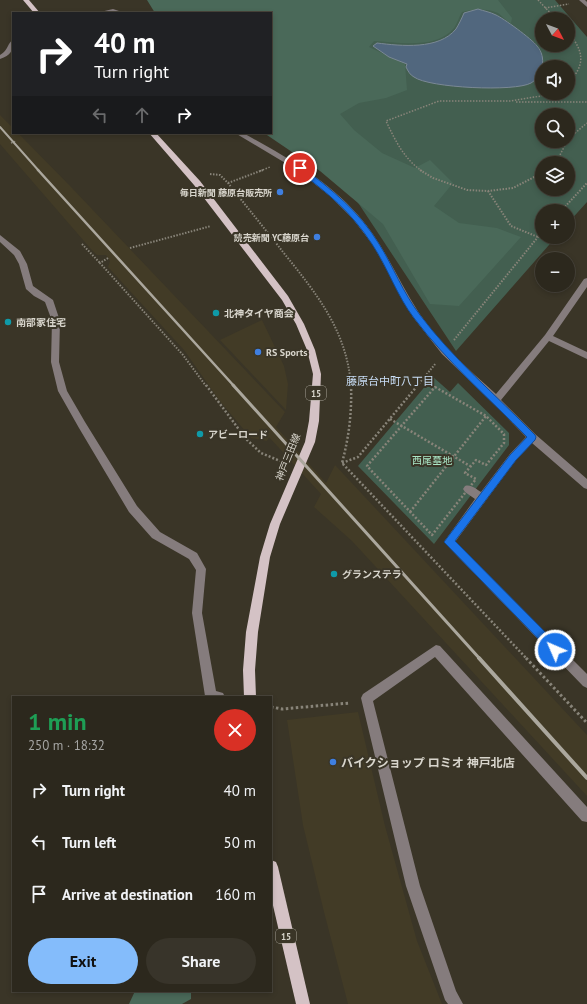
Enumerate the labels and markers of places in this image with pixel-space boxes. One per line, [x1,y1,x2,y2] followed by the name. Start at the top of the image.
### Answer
[283,151,317,185] pin
[180,187,272,198] place label: 毎日新聞 藤原台販売所
[275,187,285,197] marker: 毎日新聞 藤原台販売所
[234,232,309,243] place label: 読売新聞 YC藤原台
[312,232,322,242] marker: 読売新聞 YC藤原台
[224,307,294,320] place label: 北神タイヤ商会
[211,308,221,318] marker: 北神タイヤ商会
[16,316,66,329] place label: 南部家住宅
[3,317,13,327] marker: 南部家住宅
[266,346,307,359] place label: RS Sports
[253,347,263,357] marker: RS Sports
[208,428,268,441] place label: アビーロード
[195,429,205,439] marker: アビーロード
[342,568,402,581] place label: グランステラ
[329,569,339,579] marker: グランステラ
[341,755,515,770] place label: バイクショップ ロミオ 神戸北店
[328,757,338,767] marker: バイクショップ ロミオ 神戸北店

